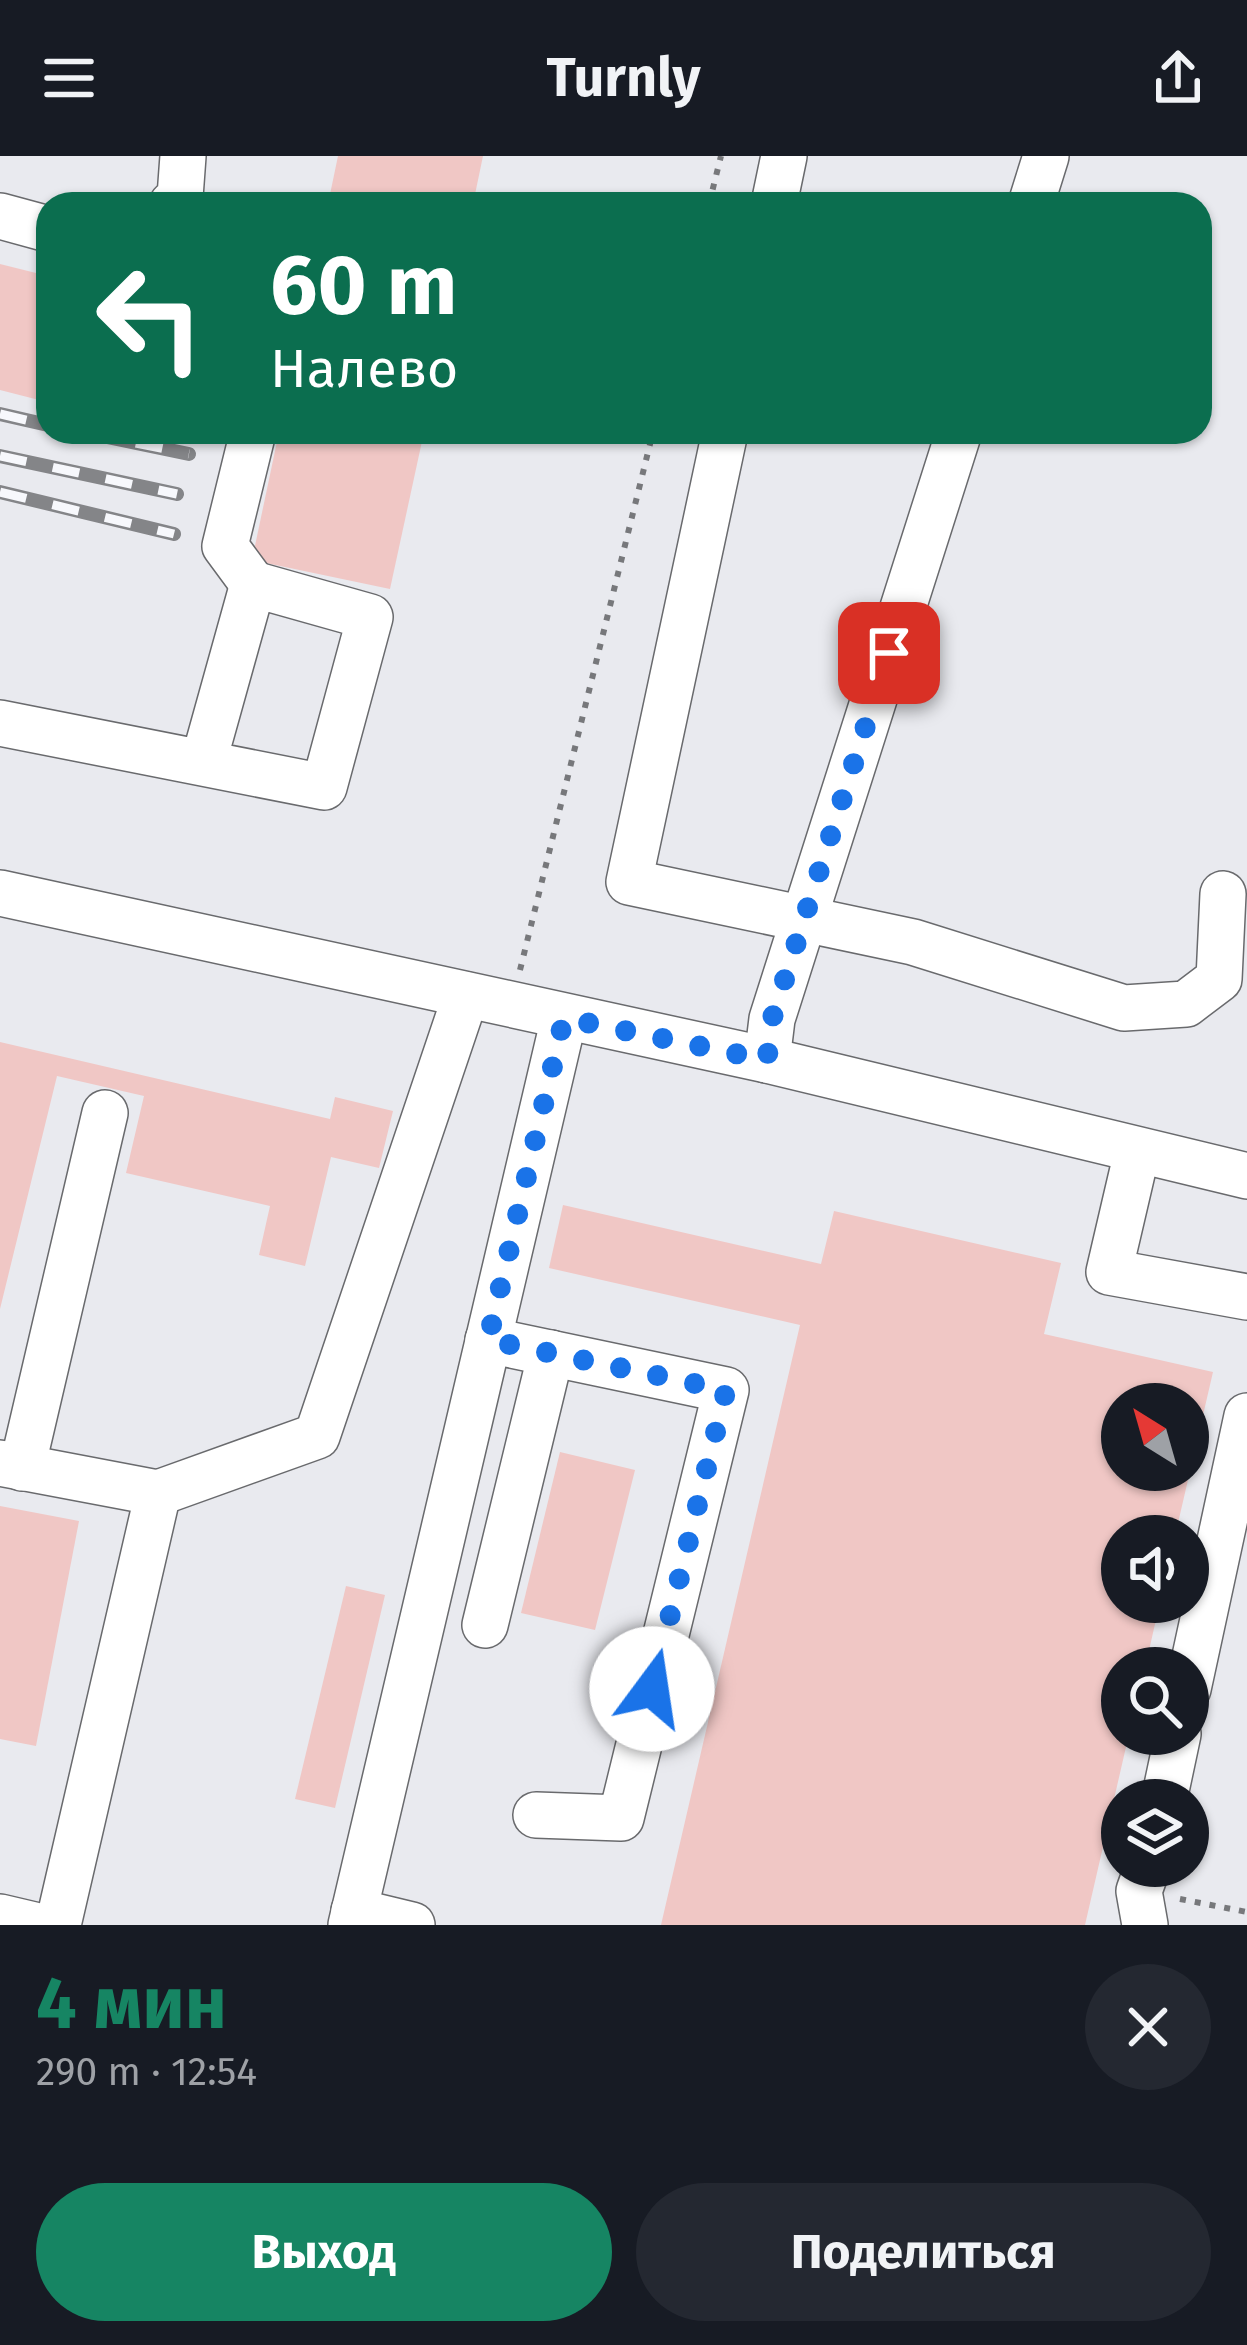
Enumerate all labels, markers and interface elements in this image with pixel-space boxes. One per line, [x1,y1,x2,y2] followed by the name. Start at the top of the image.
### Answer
[36,45,102,111] icon: menu
[1145,45,1211,111] icon: share
[546,46,701,110] text: Turnly
[270,235,457,336] text: 60 m
[72,240,228,396] icon: left
[270,337,458,401] text: Налево
[838,602,940,704] pin
[856,620,922,686] icon: arrive
[1101,1383,1209,1491] north arrow
[1101,1383,1209,1887] map controls
[1101,1515,1209,1623] button: sound
[589,1626,715,1752] position arrow
[1101,1647,1209,1755] button: search
[1101,1779,1209,1887] button: layers
[36,1961,227,2047] text: 4 мин
[1085,1964,1211,2090] button: close
[36,2049,257,2095] text: 290 m · 12:54
[36,2183,612,2321] button: Выход
[636,2183,1211,2321] button: Поделиться

